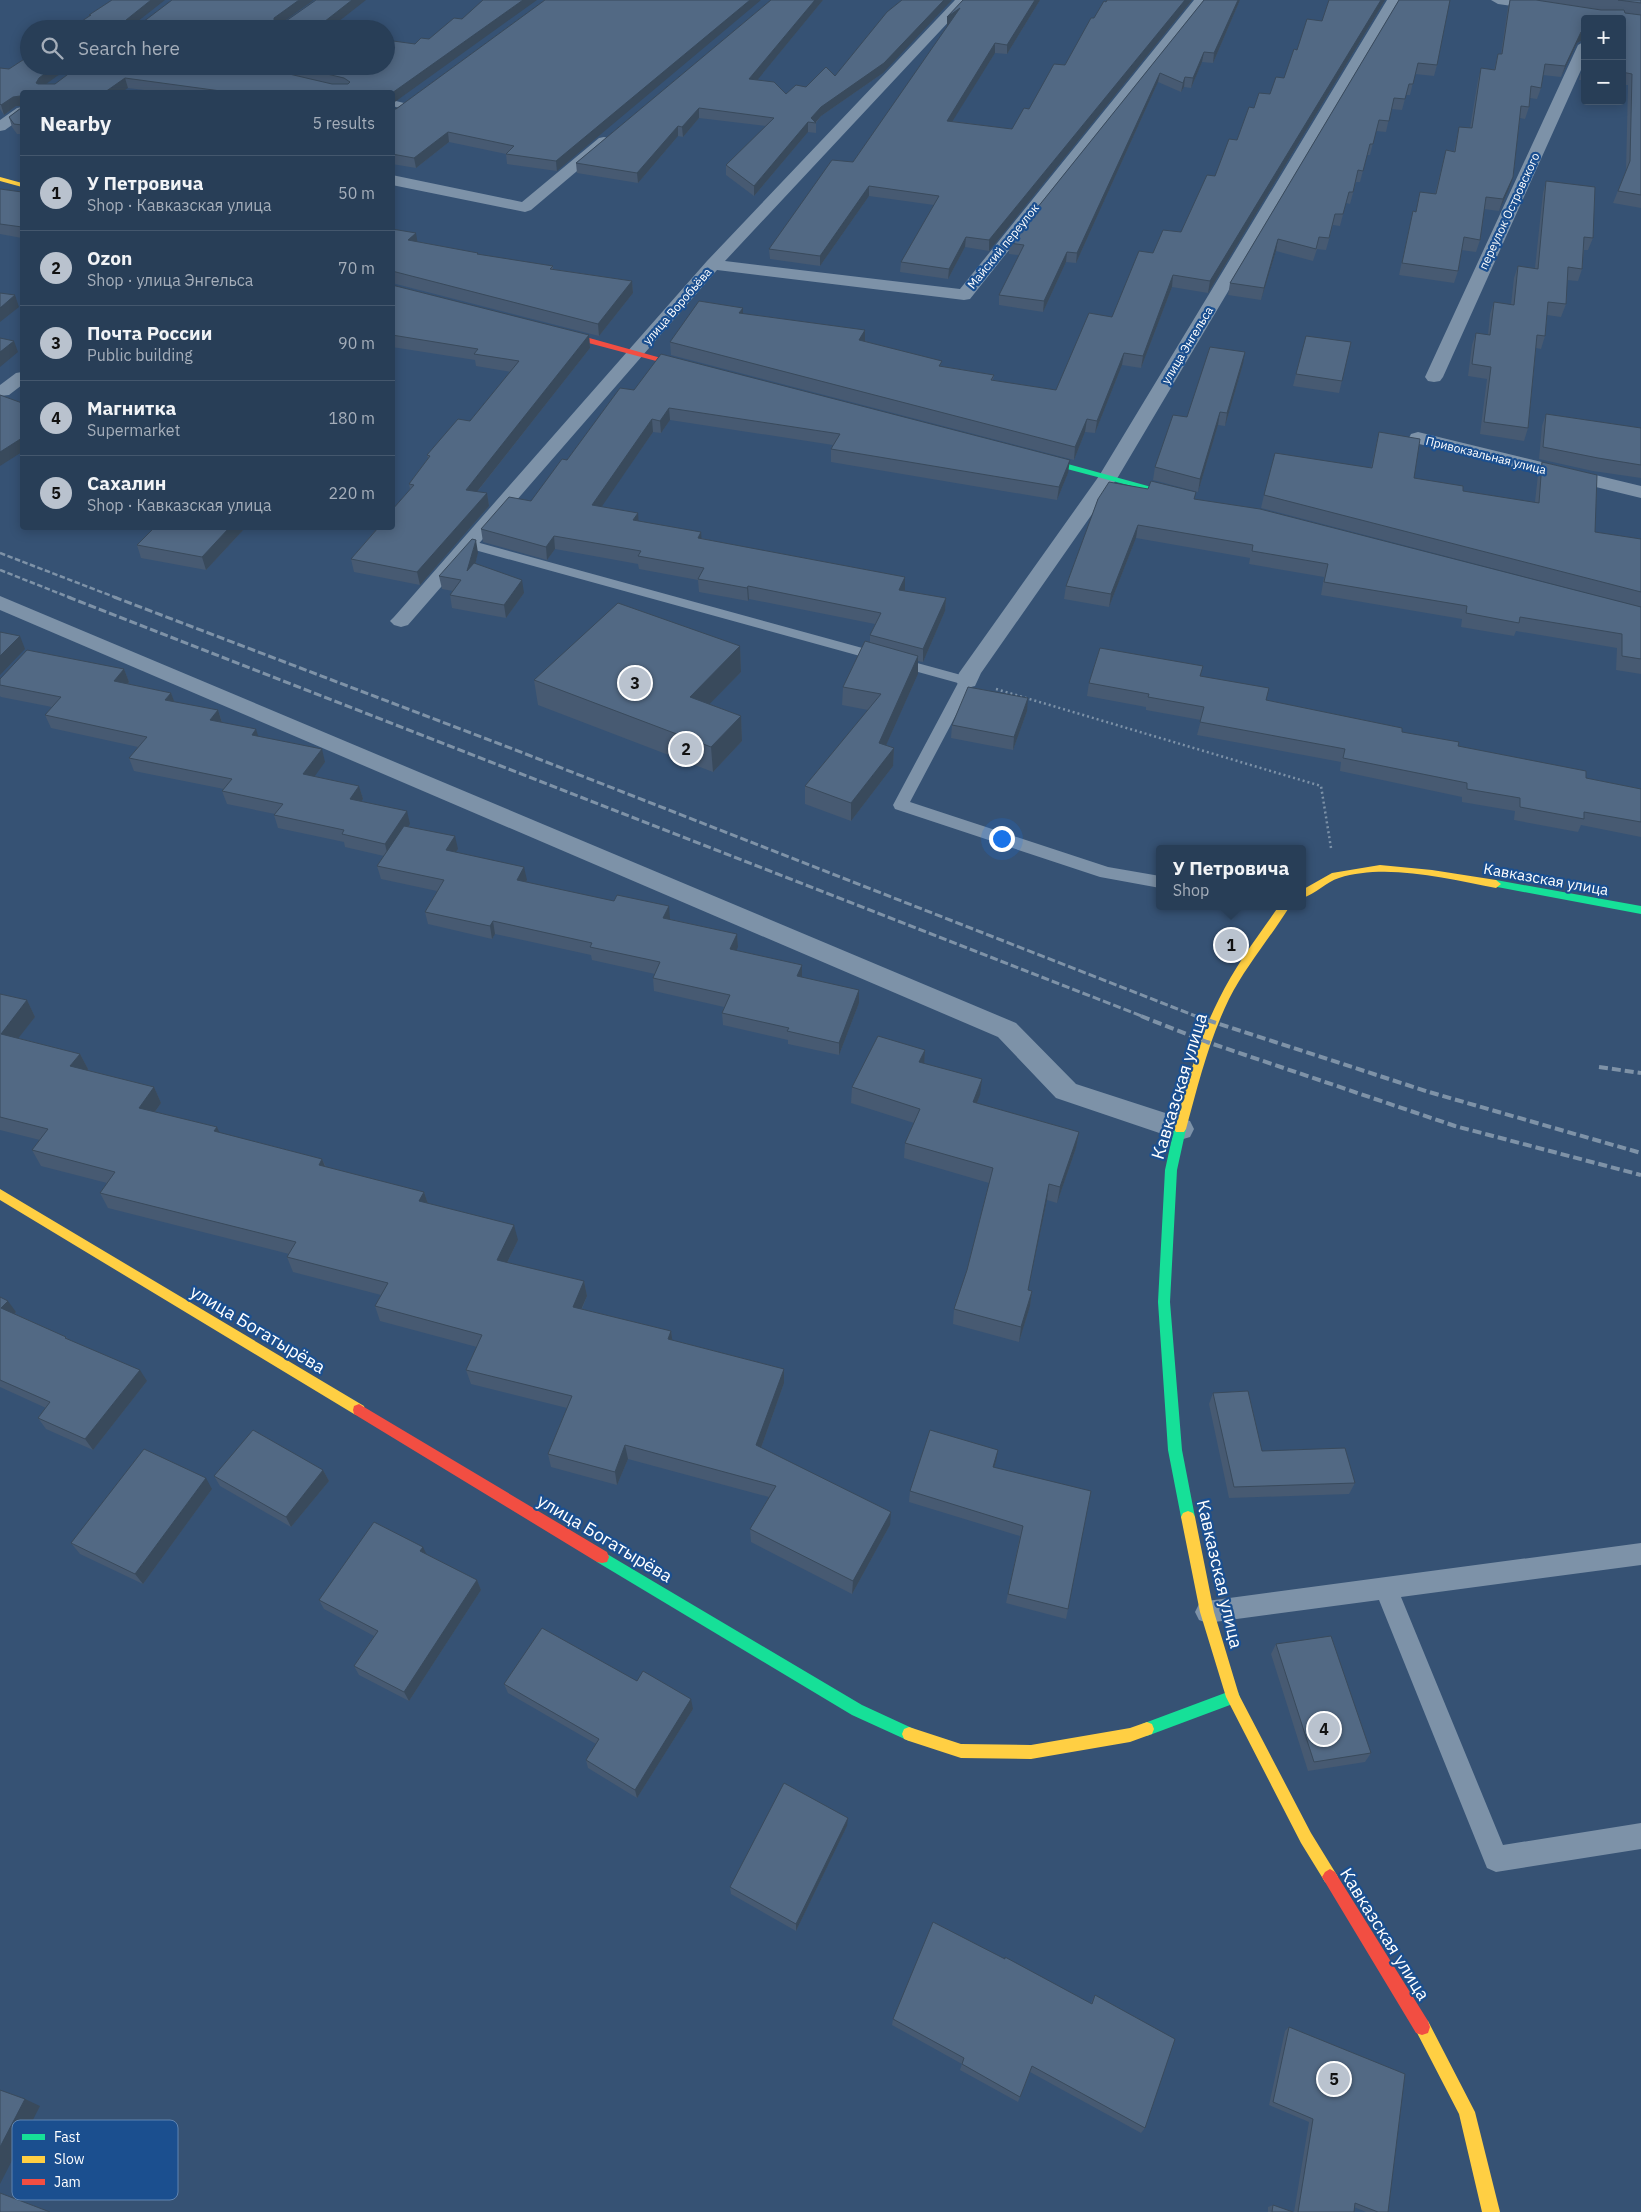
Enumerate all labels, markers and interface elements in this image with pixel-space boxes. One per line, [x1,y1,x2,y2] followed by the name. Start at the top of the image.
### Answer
[1581,15,1626,105] map controls
[1581,15,1626,60] button: +
[20,20,395,75] search box
[38,34,66,62] icon: search
[78,36,180,60] text: Search here
[1581,60,1626,105] button: −
[40,109,111,137] text: Nearby
[312,113,375,133] text: 5 results
[1475,150,1543,272] street label: переулок Островского
[87,171,204,195] text: У Петровича
[51,183,61,203] text: 1
[338,183,375,203] text: 50 m
[87,195,271,215] text: Shop · Кавказская улица
[964,200,1042,292] street label: Майский переулок
[87,246,132,270] text: Ozon
[51,258,61,278] text: 2
[338,258,375,278] text: 70 m
[640,264,715,348] street label: улица Воробьёва
[87,270,253,290] text: Shop · улица Энгельса
[1158,303,1216,386] street label: улица Энгельса
[87,321,212,345] text: Почта России
[51,333,61,353] text: 3
[338,333,375,353] text: 90 m
[87,345,193,365] text: Public building
[87,396,176,420] text: Магнитка
[51,408,61,428] text: 4
[328,408,375,428] text: 180 m
[87,420,180,440] text: Supermarket
[1424,433,1548,477] street label: Привокзальная улица
[87,471,166,495] text: Сахалин
[51,483,61,503] text: 5
[328,483,375,503] text: 220 m
[87,495,271,515] text: Shop · Кавказская улица
[619,664,651,702] pin: 3
[670,730,702,768] pin: 2
[989,826,1015,852] your location
[1156,845,1306,910] popup
[1173,856,1289,880] text: У Петровича
[1482,859,1610,899] street label: Кавказская улица
[1173,880,1209,900] text: Shop
[1215,926,1247,964] pin: 1
[1146,1010,1212,1162] street label: Кавказская улица
[186,1280,330,1379] street label: улица Богатырёва
[533,1489,677,1588] street label: улица Богатырёва
[1192,1497,1248,1651] street label: Кавказская улица
[1308,1710,1340,1748] pin: 4
[1335,1863,1435,2005] street label: Кавказская улица
[1318,2060,1350,2098] pin: 5
[12,2120,178,2200] legend
[54,2128,80,2146] text: Fast
[54,2150,85,2168] text: Slow
[54,2173,81,2191] text: Jam

